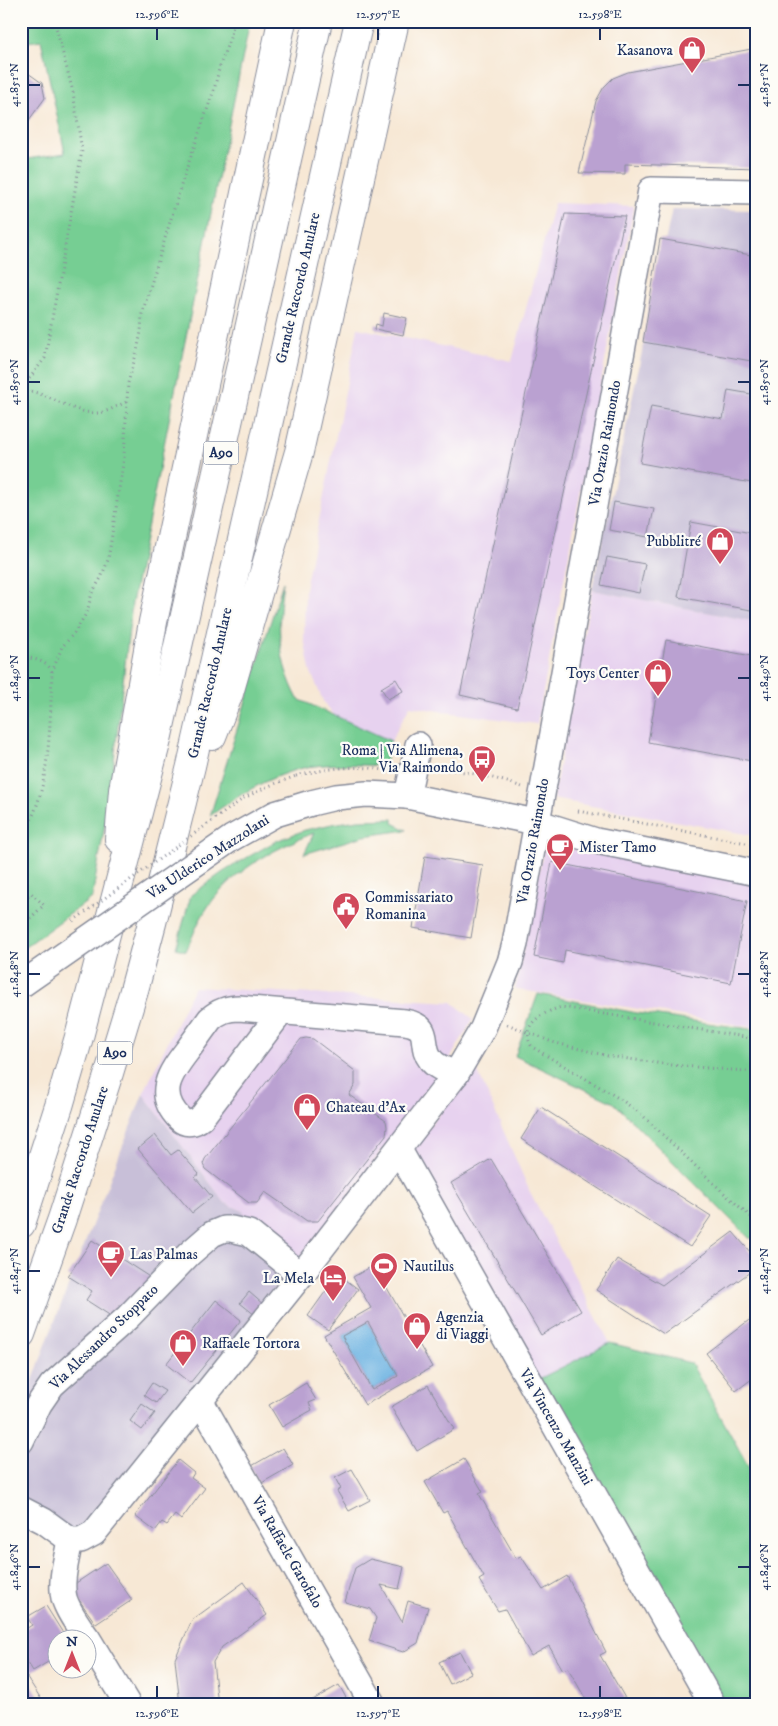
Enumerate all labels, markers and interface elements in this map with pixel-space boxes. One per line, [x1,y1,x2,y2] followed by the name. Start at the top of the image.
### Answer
[135,7,179,22] text: 12.596°E
[356,7,400,22] text: 12.597°E
[578,7,622,22] text: 12.598°E
[677,35,707,74] shop icon: Kasanova
[617,41,674,60] place label: Kasanova
[7,63,22,107] text: 41.851°N
[757,63,772,107] text: 41.851°N
[271,211,325,365] street label: Grande Raccordo Anulare
[7,359,22,405] text: 41.850°N
[757,359,772,405] text: 41.850°N
[584,379,625,508] street label: Via Orazio Raimondo
[204,442,238,464] road number: A90
[705,526,735,565] shop icon: Pubblitré
[646,532,702,551] place label: Pubblitré
[183,606,237,760] street label: Grande Raccordo Anulare
[7,654,22,701] text: 41.849°N
[757,654,772,701] text: 41.849°N
[643,658,673,697] shop icon: Toys Center
[566,664,639,683] place label: Toys Center
[342,741,463,777] place label: Roma | Via Alimena, Via Raimondo
[467,744,497,783] bus stop icon: Roma | Via Alimena, Via Raimondo
[512,777,553,906] street label: Via Orazio Raimondo
[142,810,273,904] street label: Via Ulderico Mazzolani
[545,832,575,871] cafe icon: Mister Tamo
[579,838,656,857] place label: Mister Tamo
[365,888,453,924] place label: Commissariato Romanina
[331,891,361,930] public building icon: Commissariato Romanina
[7,950,22,997] text: 41.848°N
[757,950,772,997] text: 41.848°N
[98,1042,132,1064] road number: A90
[47,1084,113,1236] street label: Grande Raccordo Anulare
[292,1092,322,1131] shop icon: Chateau d'Ax
[326,1098,406,1117] place label: Chateau d'Ax
[96,1239,126,1278] cafe icon: Las Palmas
[130,1245,198,1264] place label: Las Palmas
[7,1248,22,1294] text: 41.847°N
[757,1248,772,1294] text: 41.847°N
[369,1251,399,1290] sports icon: Nautilus
[403,1257,454,1276] place label: Nautilus
[318,1263,348,1302] hotel icon: La Mela
[263,1269,315,1288] place label: La Mela
[45,1280,163,1395] street label: Via Alessandro Stoppato
[436,1308,489,1344] place label: Agenzia di Viaggi
[402,1311,432,1350] shop icon: Agenzia di Viaggi
[168,1328,198,1367] shop icon: Raffaele Tortora
[202,1334,300,1353] place label: Raffaele Tortora
[514,1364,597,1489] street label: Via Vincenzo Manzini
[247,1492,327,1612] street label: Via Raffaele Garofalo
[7,1543,22,1591] text: 41.846°N
[757,1543,772,1591] text: 41.846°N
[48,1628,98,1678] north arrow
[66,1633,78,1651] text: N
[135,1706,179,1721] text: 12.596°E
[356,1706,400,1721] text: 12.597°E
[578,1706,622,1721] text: 12.598°E

